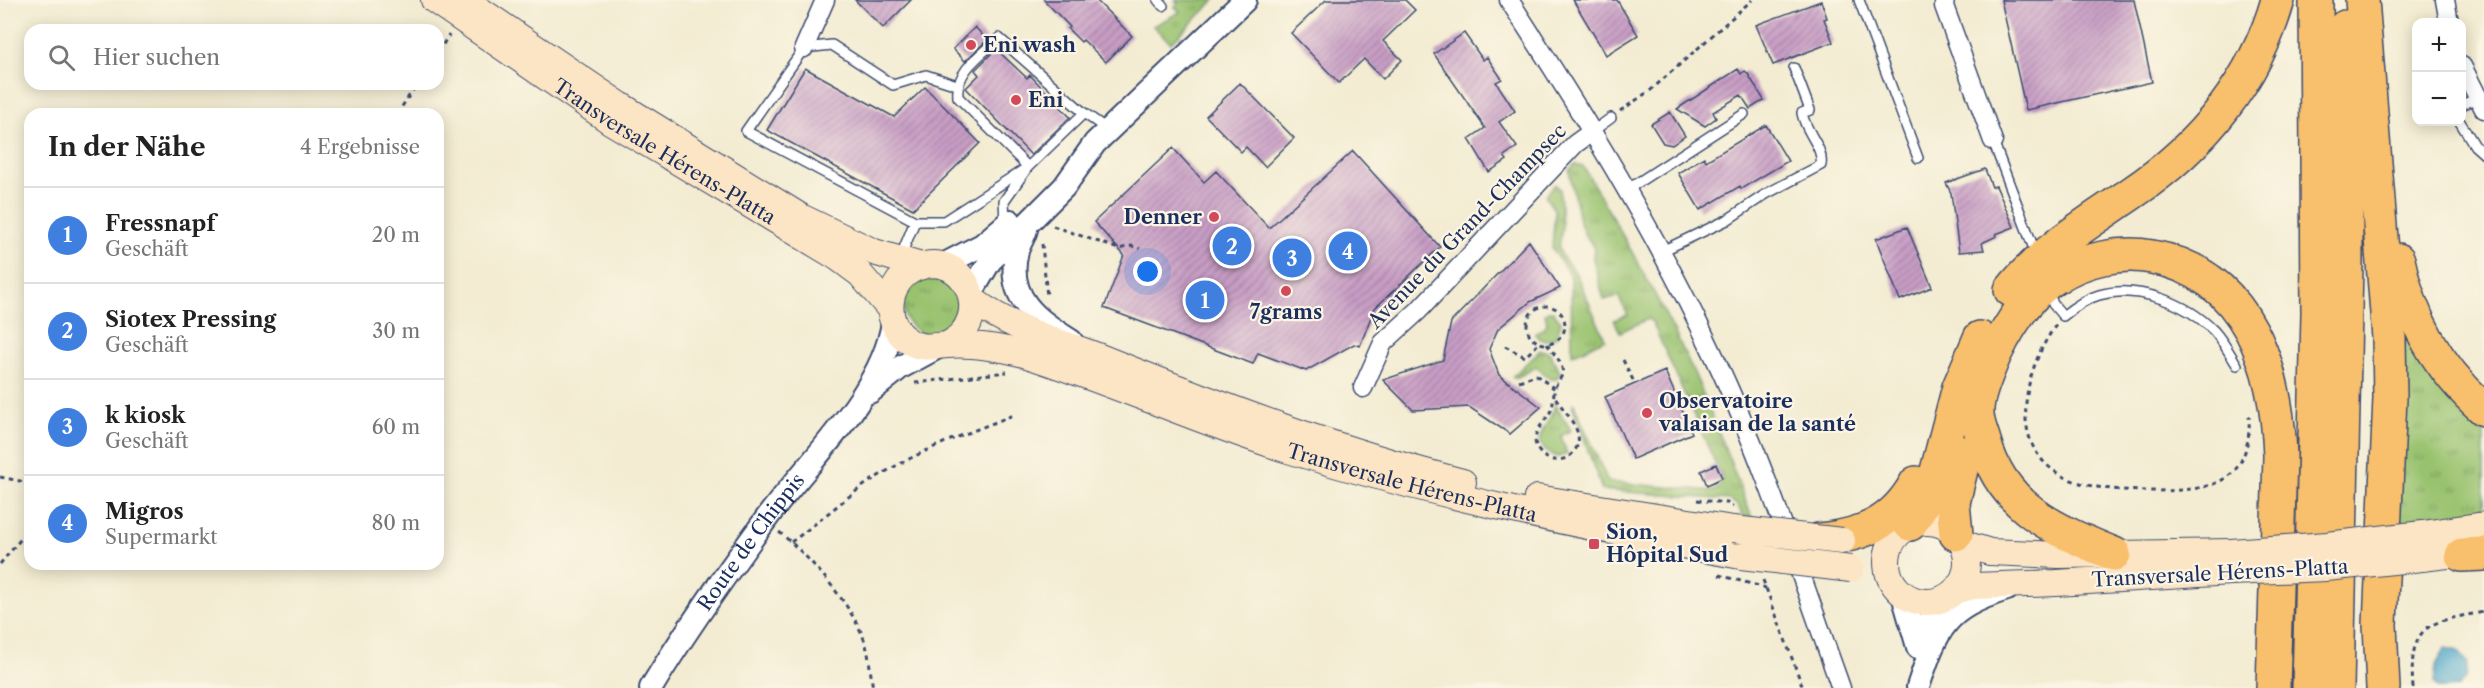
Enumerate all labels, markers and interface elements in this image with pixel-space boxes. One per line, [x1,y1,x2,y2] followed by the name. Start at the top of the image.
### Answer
[2412,18,2466,126] map controls
[2412,18,2466,72] button: +
[24,24,444,90] search box
[983,33,1076,57] place label: Eni wash
[964,38,978,52] marker: Eni wash
[45,41,78,74] icon: search
[93,44,220,71] text: Hier suchen
[2412,72,2466,126] button: −
[549,74,780,230] street label: Transversale Hérens-Platta
[1028,88,1063,112] place label: Eni
[1009,93,1023,107] marker: Eni
[1362,119,1571,334] street label: Avenue du Grand-Champsec
[48,131,205,163] text: In der Nähe
[300,135,420,159] text: 4 Ergebnisse
[1124,205,1202,229] place label: Denner
[105,210,216,237] text: Fressnapf
[1207,210,1221,224] marker: Denner
[63,223,72,247] text: 1
[372,223,420,247] text: 20 m
[1212,224,1252,268] pin: 2
[1328,228,1368,274] pin: 4
[1272,236,1312,280] pin: 3
[105,237,188,261] text: Geschäft
[1133,257,1162,286] your location
[1186,278,1224,322] pin: 1
[1279,284,1293,298] marker: 7grams
[1250,300,1322,324] place label: 7grams
[105,306,276,333] text: Siotex Pressing
[62,319,73,343] text: 2
[372,319,420,343] text: 30 m
[105,333,188,357] text: Geschäft
[1658,389,1856,436] place label: Observatoire valaisan de la santé
[105,402,186,429] text: k kiosk
[1640,406,1654,420] marker: Observatoire valaisan de la santé
[62,415,73,439] text: 3
[372,415,420,439] text: 60 m
[105,429,188,453] text: Geschäft
[1284,438,1540,527] street label: Transversale Hérens-Platta
[692,469,809,615] street label: Route de Chippis
[105,498,184,525] text: Migros
[62,511,73,535] text: 4
[372,511,420,535] text: 80 m
[1606,520,1729,567] place label: Sion, Hôpital Sud
[105,525,217,549] text: Supermarkt
[1587,537,1601,551] marker: Sion, Hôpital Sud
[2091,554,2349,592] street label: Transversale Hérens-Platta

